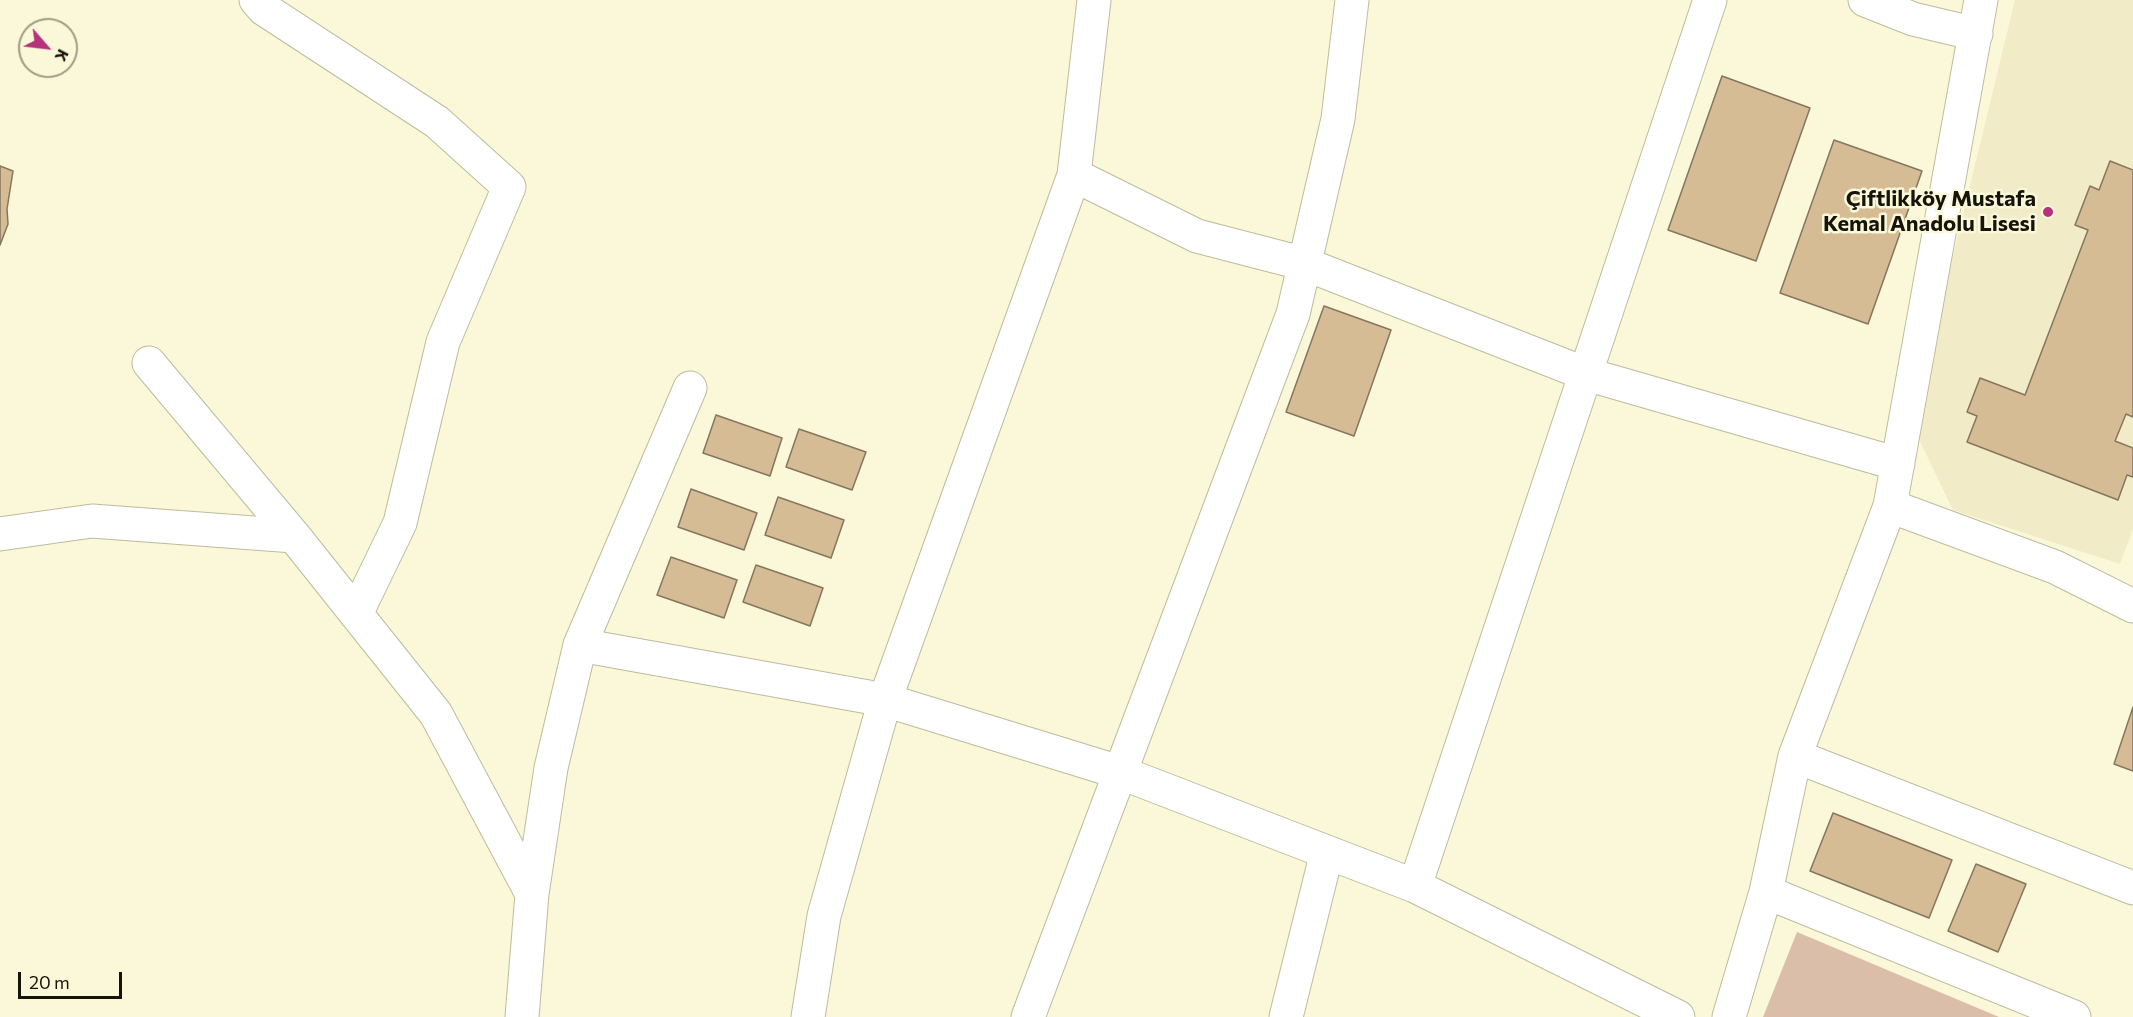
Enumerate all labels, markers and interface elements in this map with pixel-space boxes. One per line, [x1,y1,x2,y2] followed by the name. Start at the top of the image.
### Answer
[18,18,78,78] north arrow
[52,46,74,65] text: K
[1823,186,2036,237] place label: Çiftlikköy Mustafa Kemal Anadolu Lisesi
[2041,205,2055,219] marker: Çiftlikköy Mustafa Kemal Anadolu Lisesi
[21,960,124,998] scale bar
[29,971,70,993] text: 20 m

